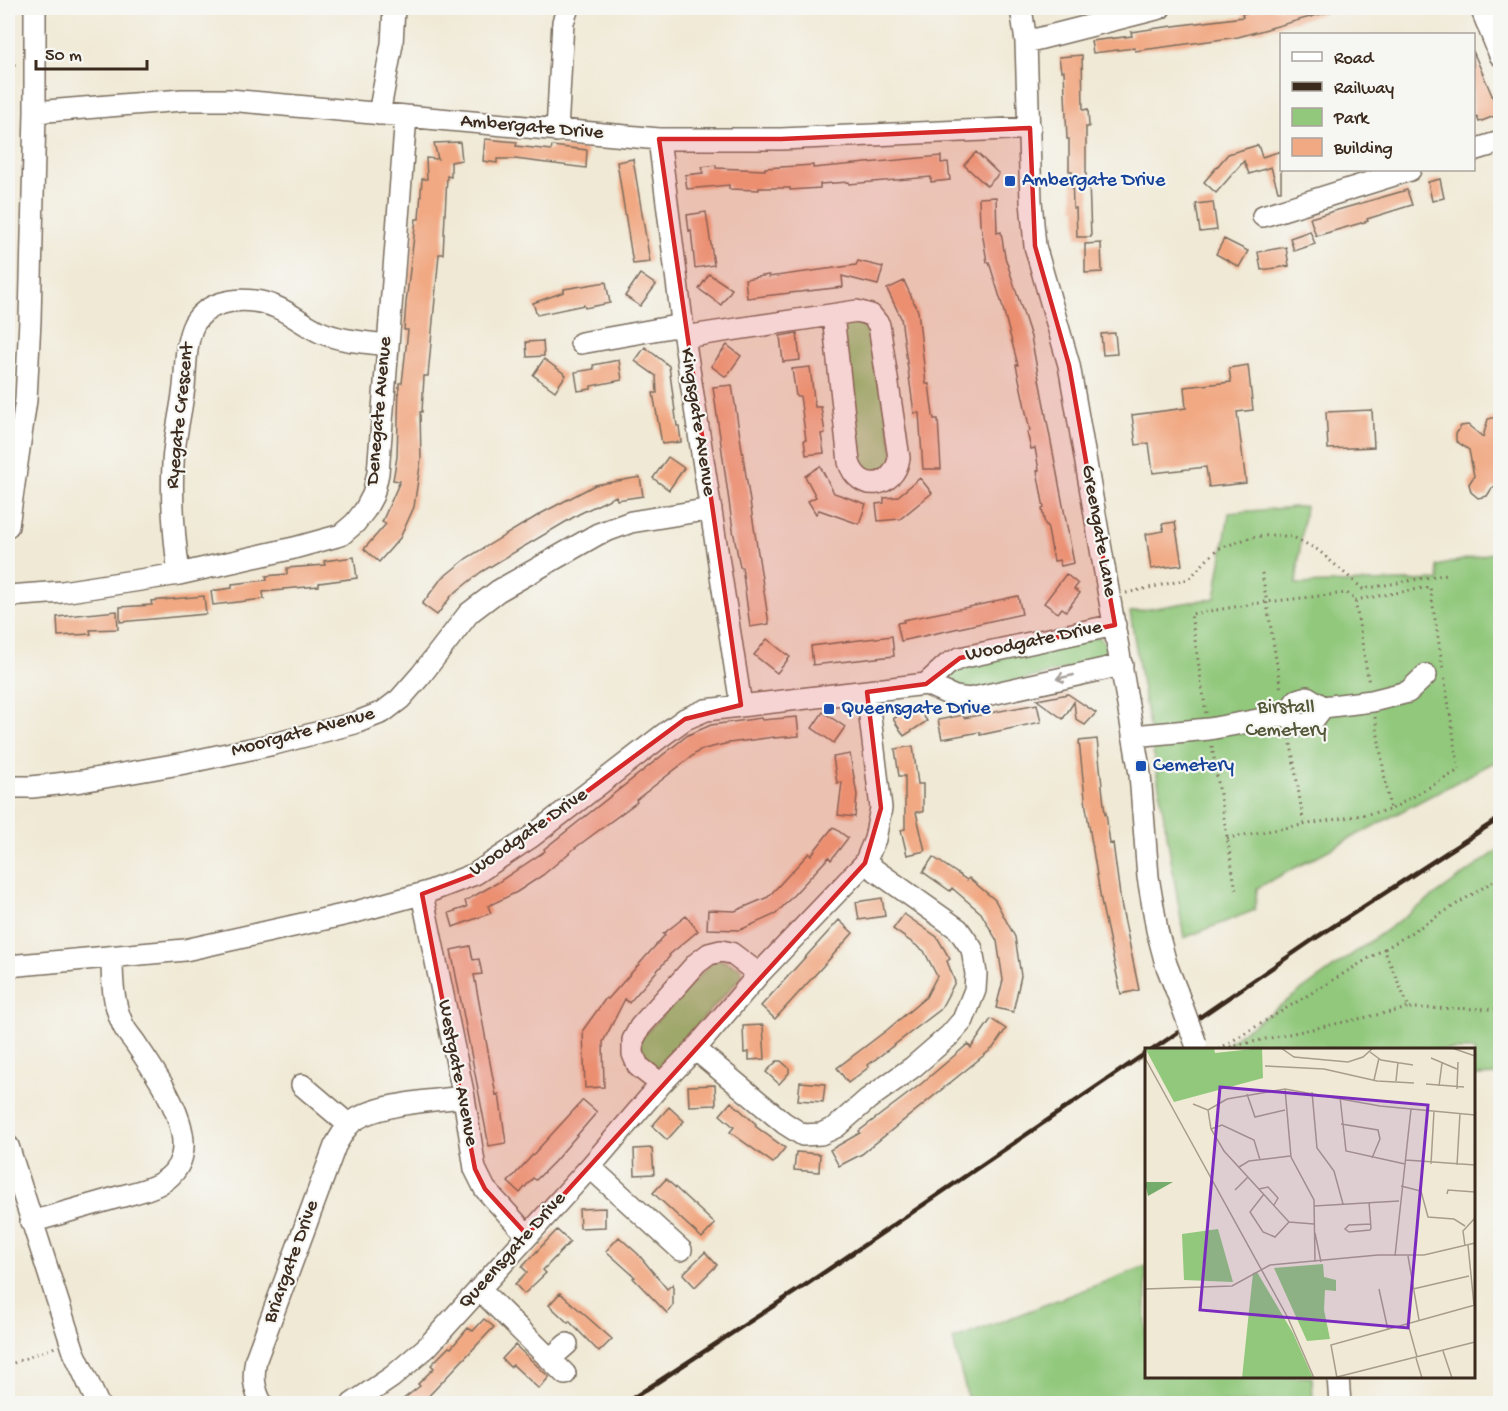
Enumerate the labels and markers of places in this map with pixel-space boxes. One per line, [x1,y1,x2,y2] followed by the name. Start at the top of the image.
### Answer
[1022,170,1166,193] place label: Ambergate Drive
[1003,174,1017,188] marker: Ambergate Drive
[841,698,991,721] place label: Queensgate Drive
[822,702,836,716] marker: Queensgate Drive
[1153,755,1234,778] place label: Cemetery
[1134,759,1148,773] marker: Cemetery

